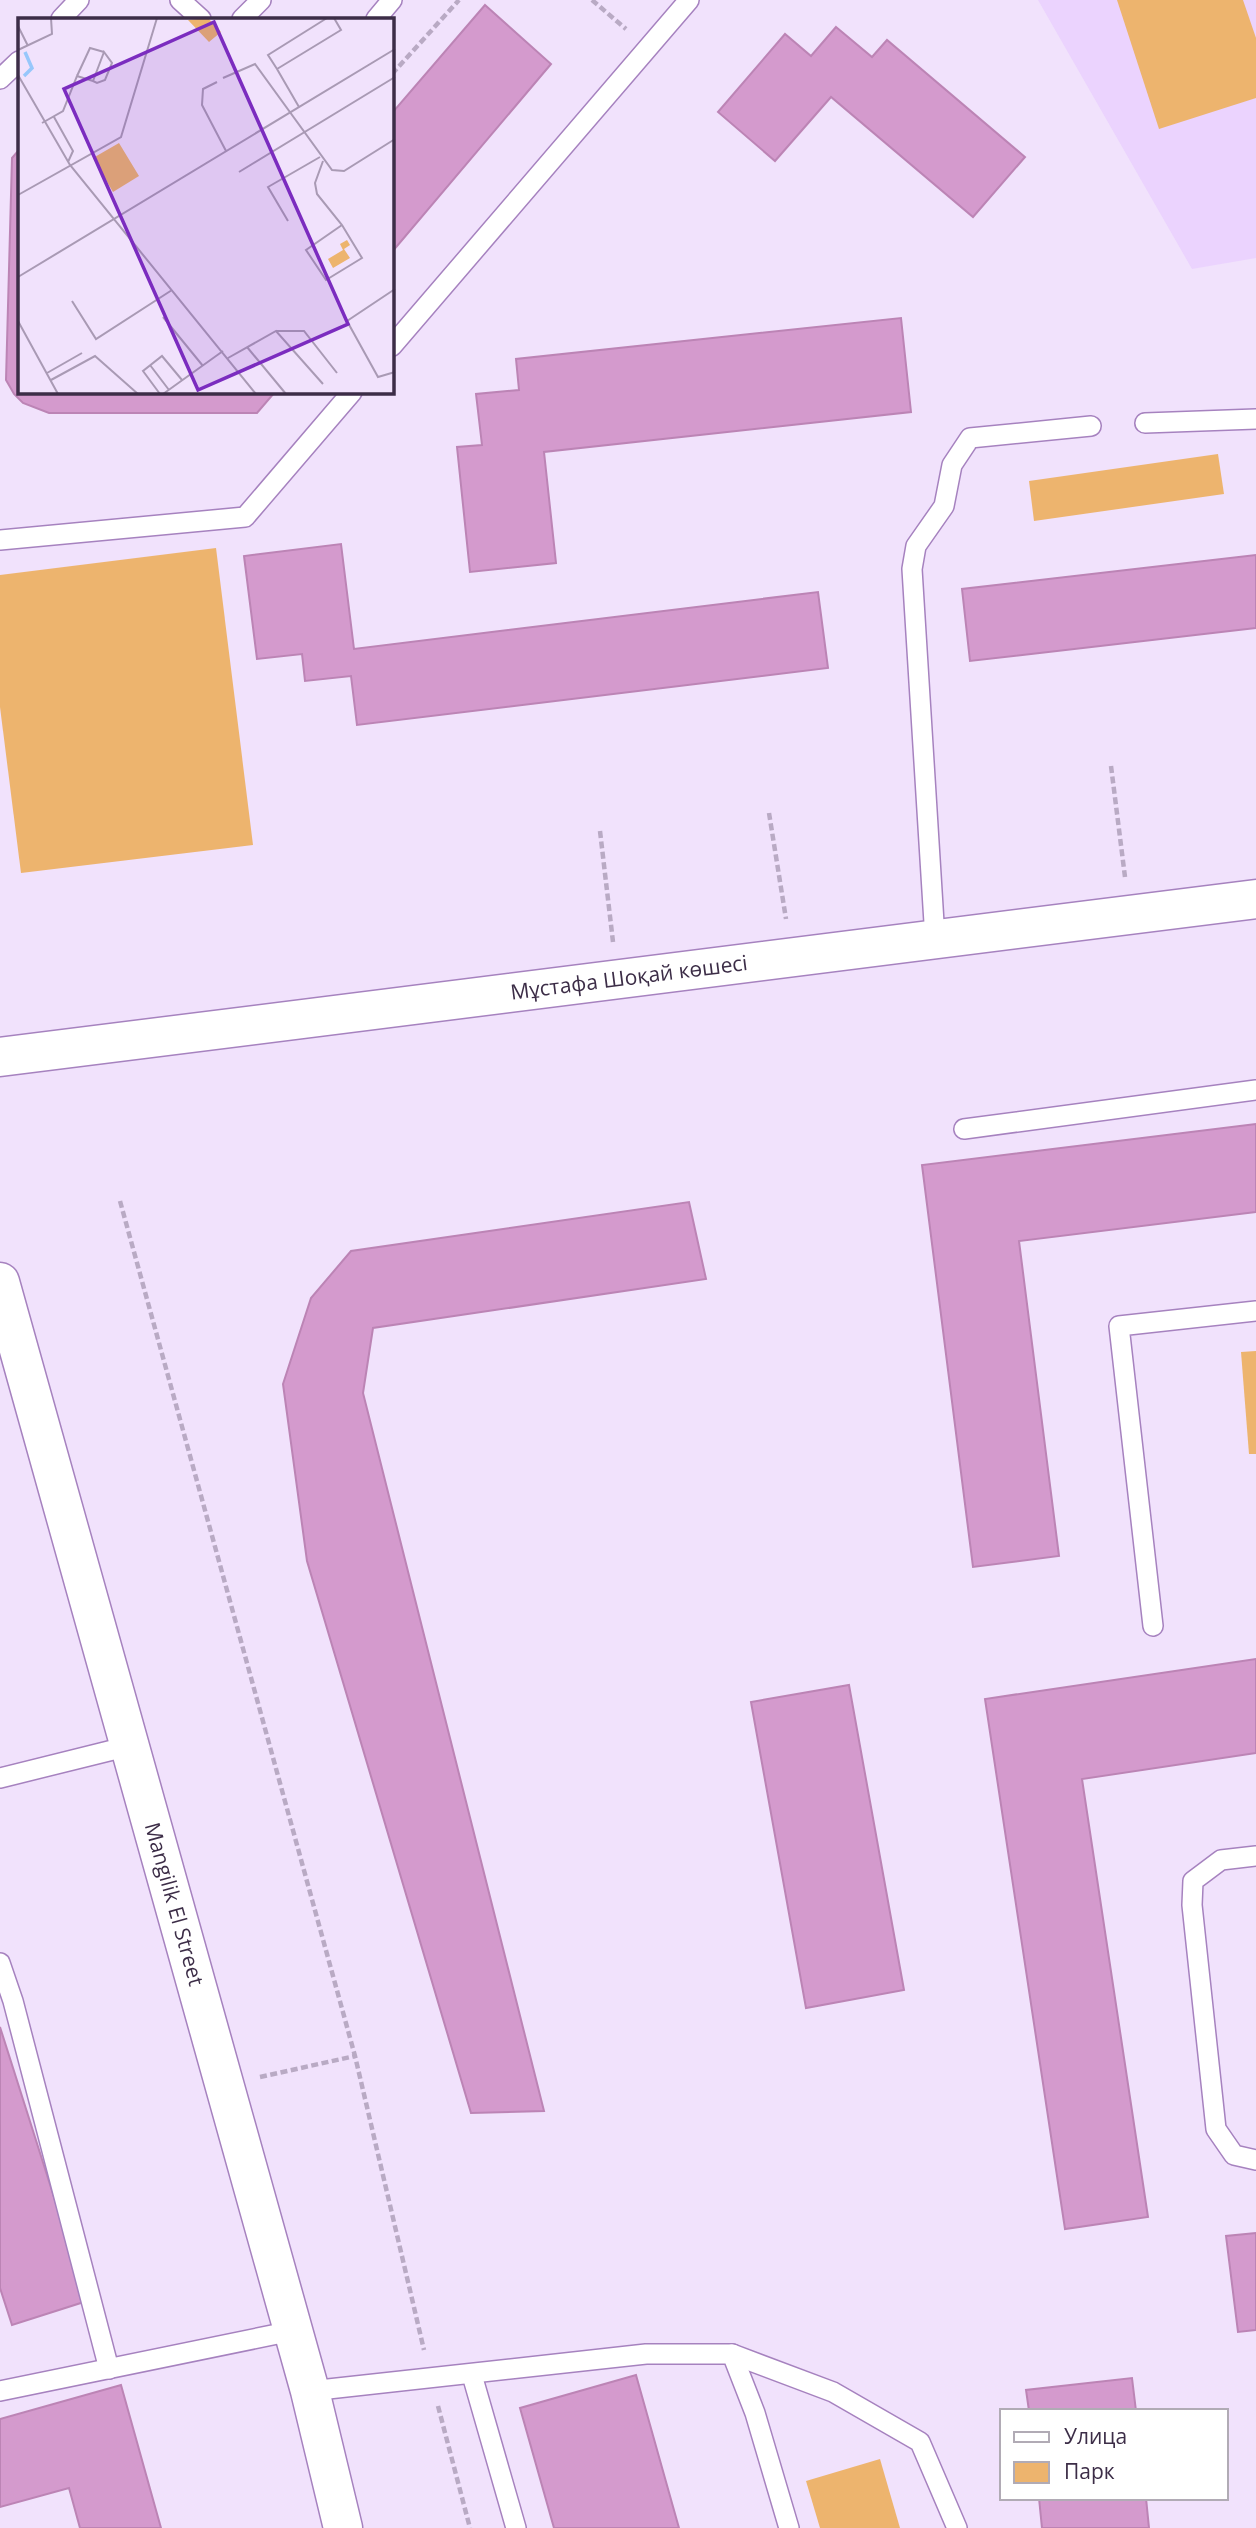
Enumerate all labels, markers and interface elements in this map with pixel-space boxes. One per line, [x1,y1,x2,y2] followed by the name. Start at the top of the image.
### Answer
[18,18,394,394] inset map
[509,948,749,1006] street label: Мұстафа Шоқай көшесі
[139,1819,211,1989] street label: Mangilik El Street
[1000,2409,1228,2500] legend
[1064,2422,1127,2450] text: Улица
[1064,2457,1115,2485] text: Парк

